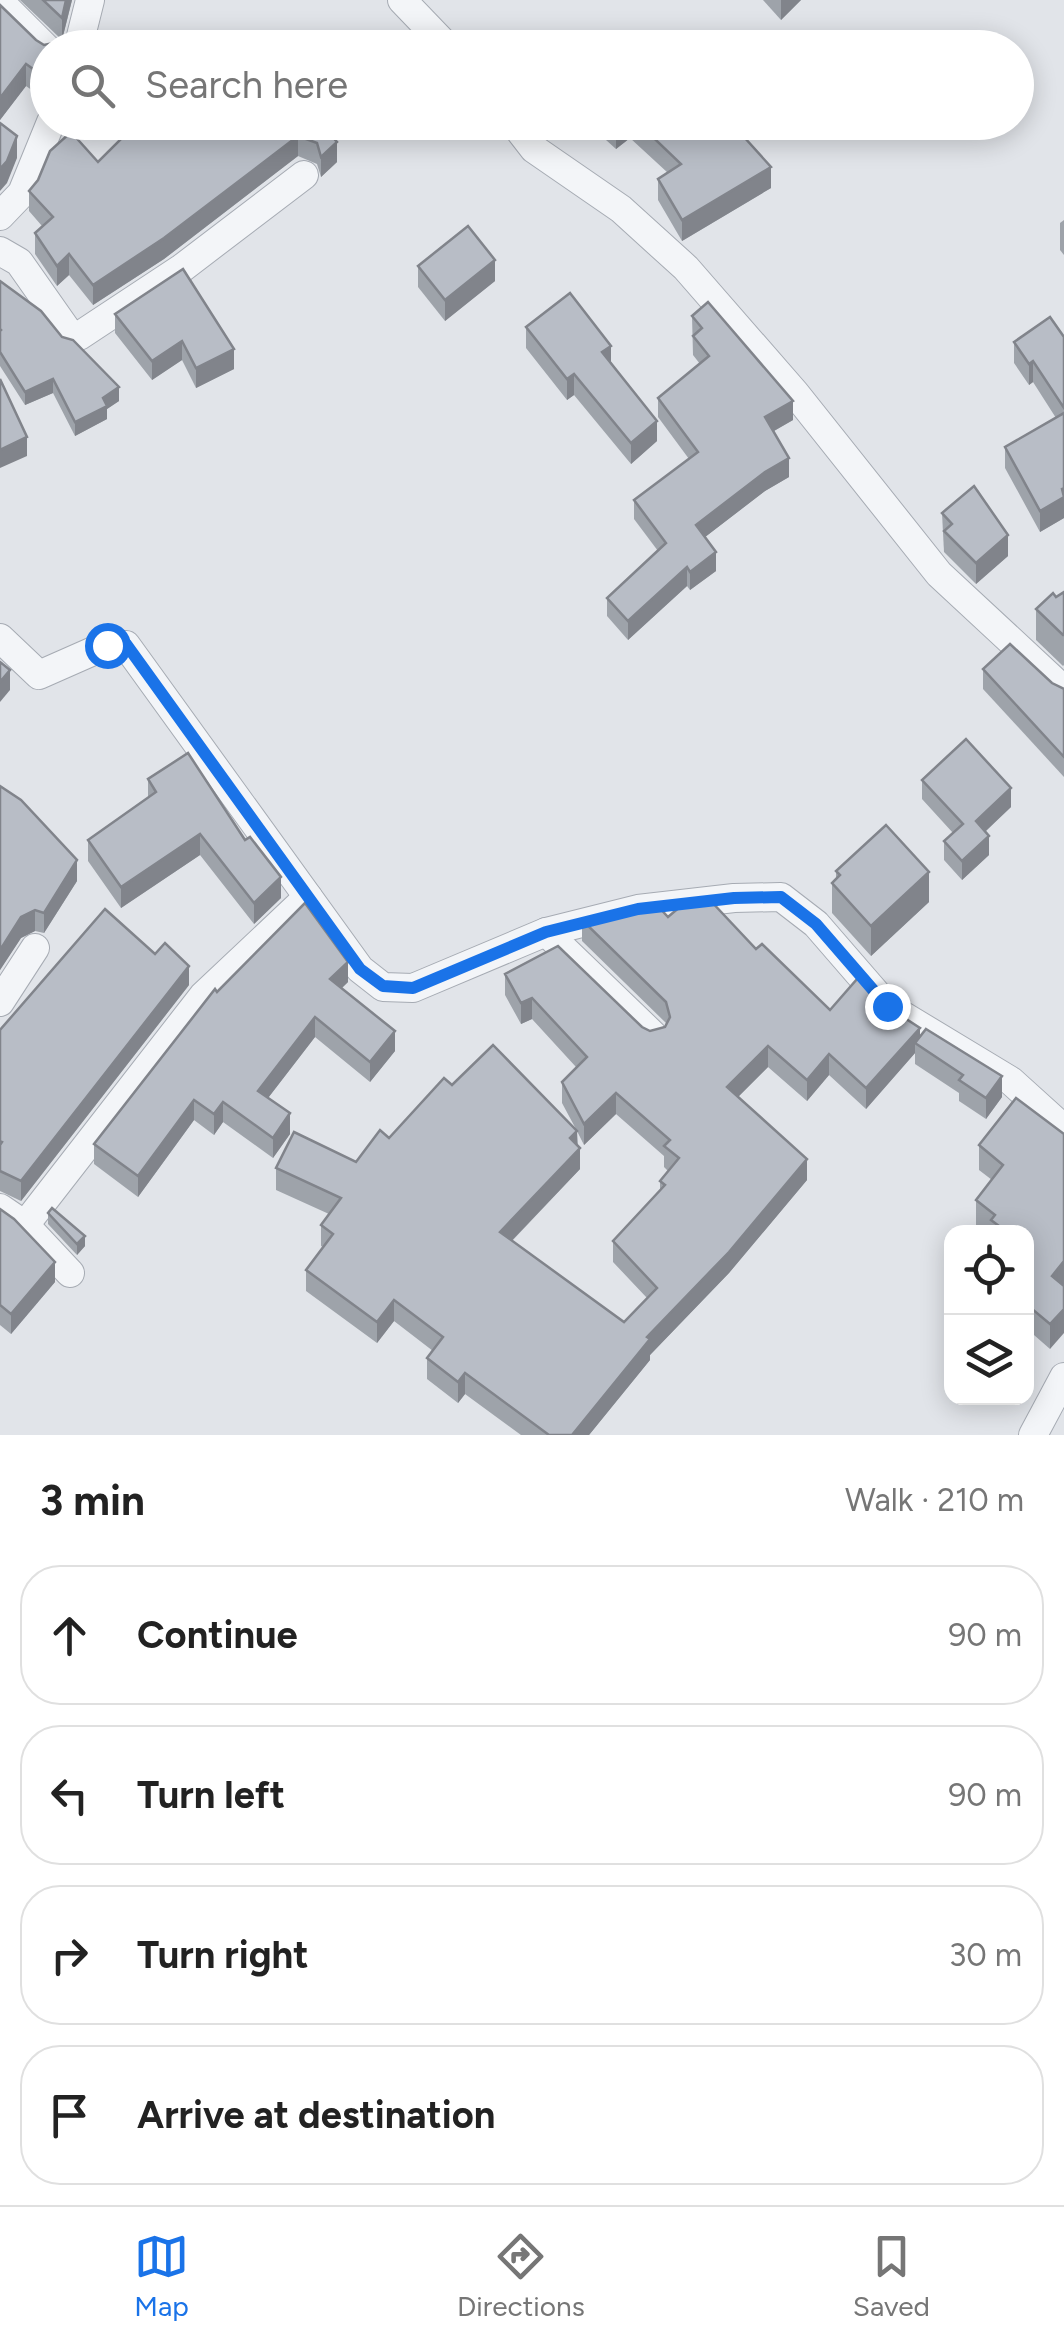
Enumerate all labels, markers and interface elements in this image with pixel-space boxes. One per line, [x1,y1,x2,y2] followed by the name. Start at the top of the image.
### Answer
[30,30,1034,140] search box
[65,58,120,113] icon: search
[145,62,348,108] text: Search here
[85,623,131,669] route start
[865,984,911,1030] route end
[944,1225,1034,1405] map controls
[944,1225,1034,1315] button: locate
[944,1315,1034,1405] button: layers
[40,1475,145,1526] text: 3 min
[845,1481,1024,1519] text: Walk · 210 m
[42,1608,97,1663] icon: ahead
[137,1612,298,1658] text: Continue
[948,1616,1022,1654] text: 90 m
[42,1768,97,1823] icon: left
[137,1772,285,1818] text: Turn left
[948,1776,1022,1814] text: 90 m
[42,1928,97,1983] icon: right
[137,1932,309,1978] text: Turn right
[949,1936,1022,1974] text: 30 m
[42,2088,97,2143] icon: arrive
[137,2092,495,2138] text: Arrive at destination
[134,2229,189,2323] tab: Map
[457,2229,585,2323] tab: Directions
[853,2229,930,2323] tab: Saved

